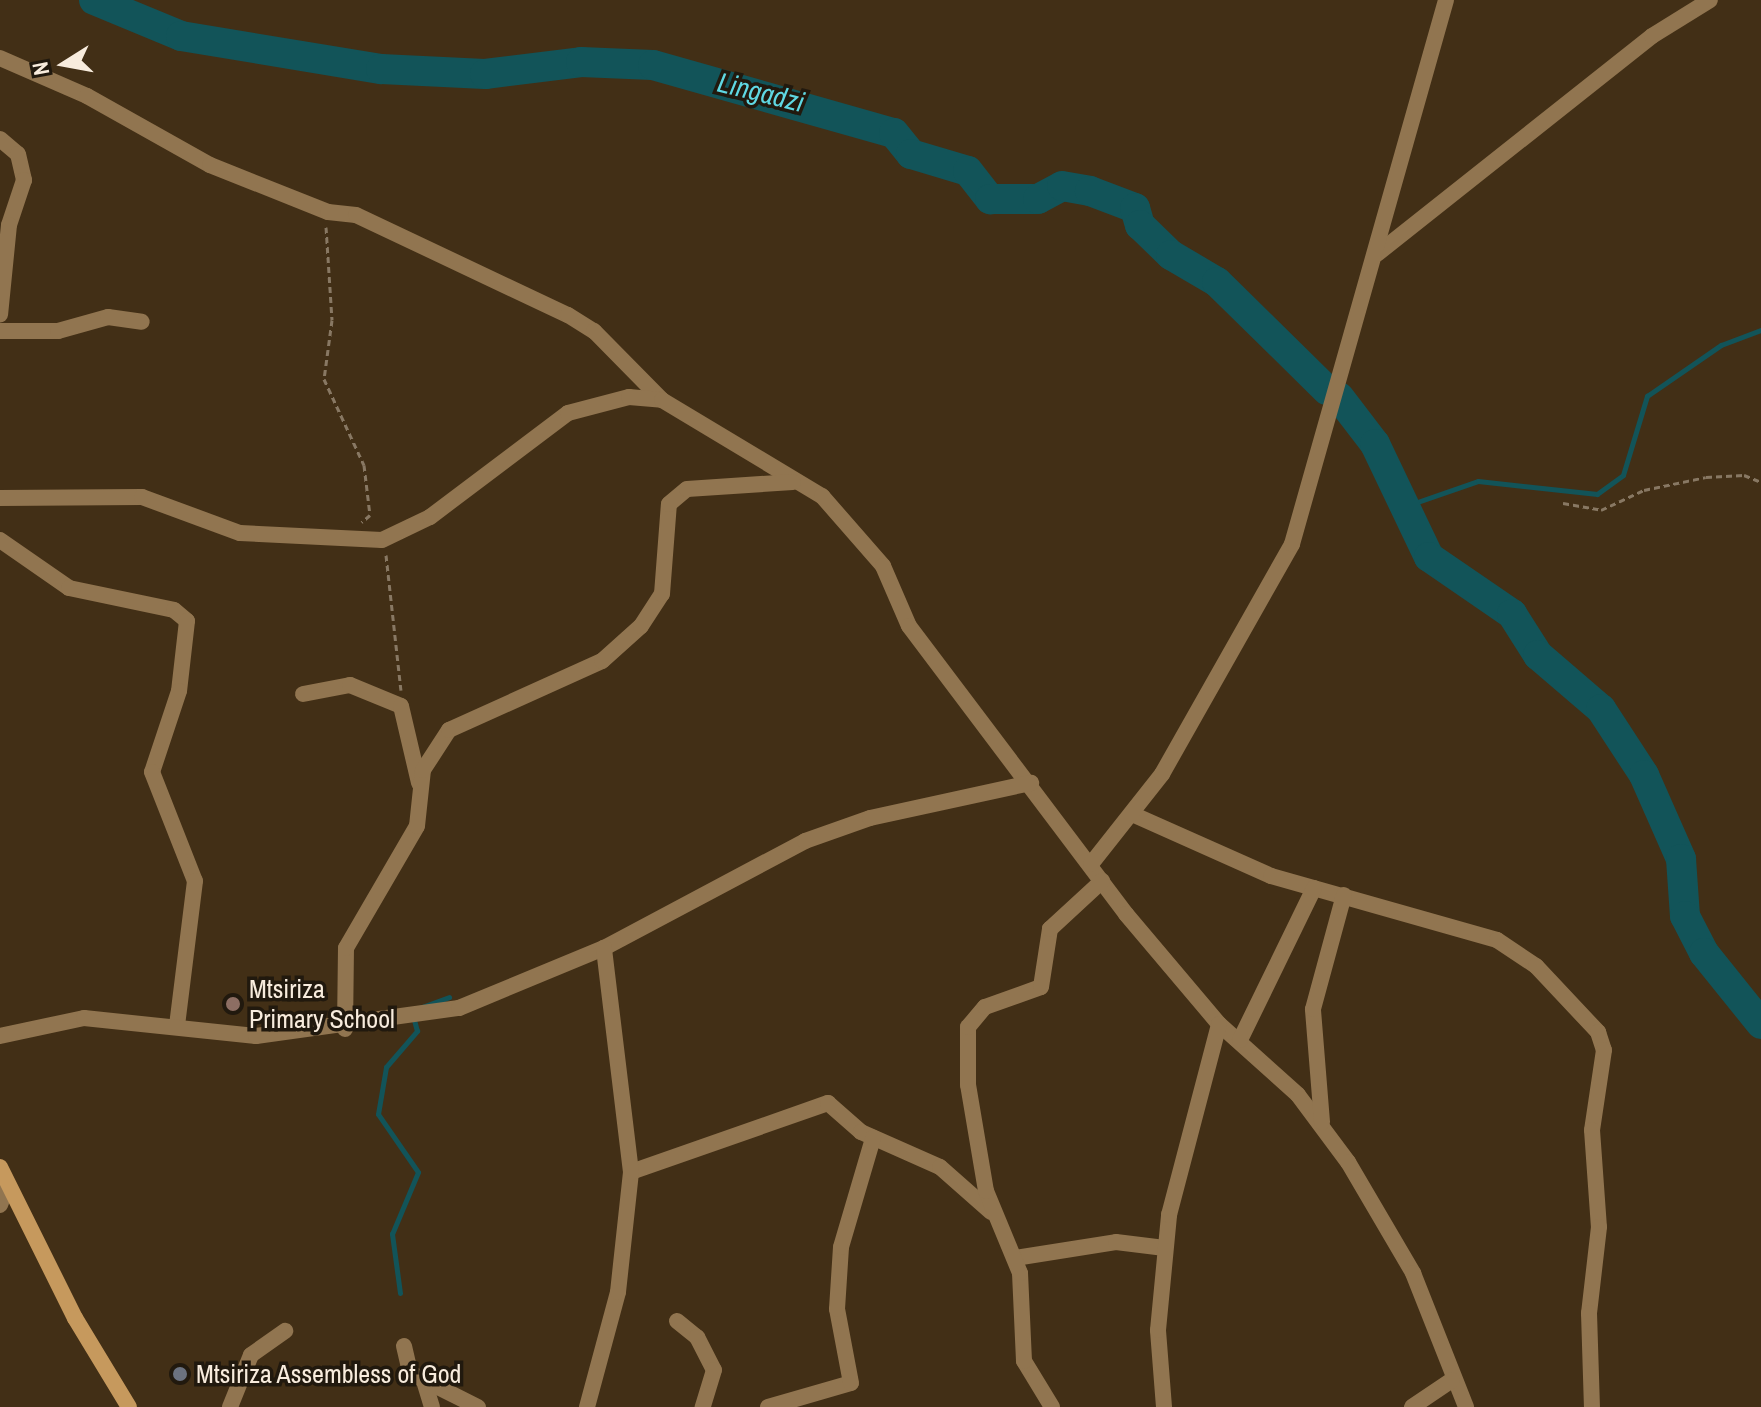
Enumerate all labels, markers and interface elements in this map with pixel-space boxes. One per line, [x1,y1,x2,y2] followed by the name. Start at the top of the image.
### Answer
[24,24,104,104] north arrow
[24,59,56,78] text: N
[714,65,808,119] water label: Lingadzi
[249,973,395,1034] place label: Mtsiriza Primary School
[224,995,242,1013] marker: Mtsiriza Primary School
[196,1358,463,1390] place label: Mtsiriza Assembless of God
[171,1365,189,1383] marker: Mtsiriza Assembless of God

